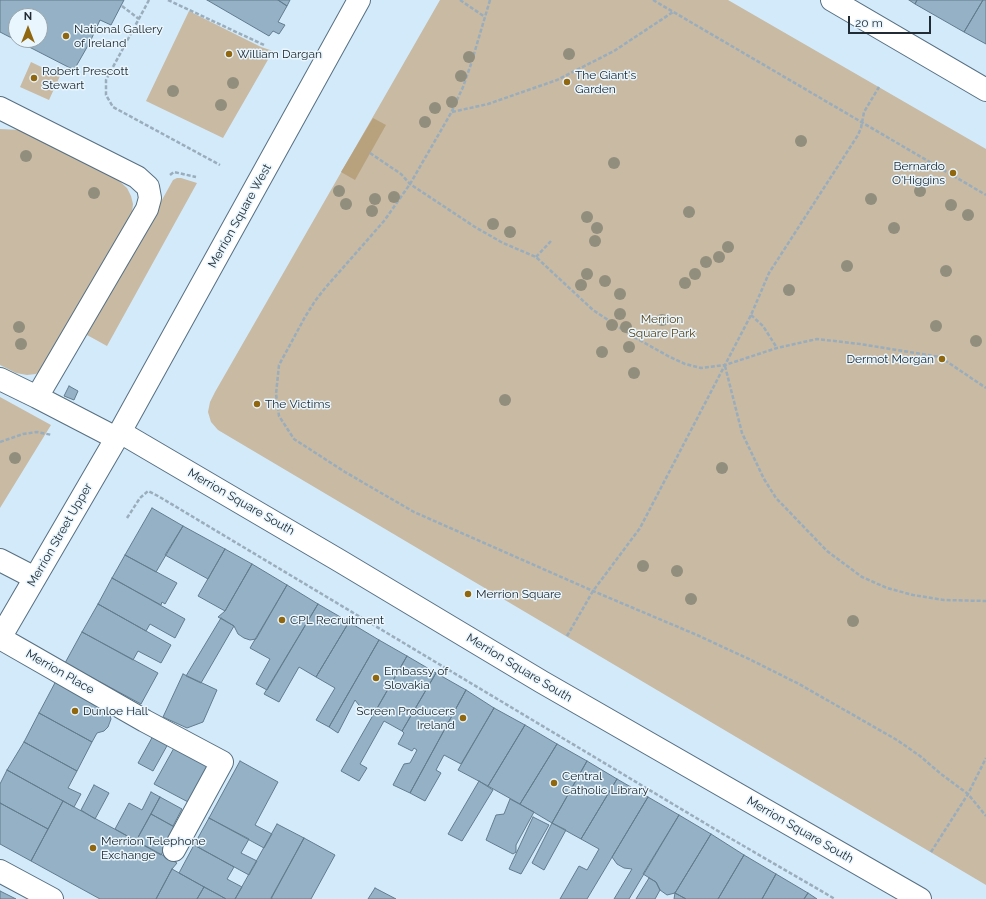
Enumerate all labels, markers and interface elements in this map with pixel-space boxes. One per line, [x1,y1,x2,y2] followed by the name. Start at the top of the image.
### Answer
[8,8,48,48] north arrow
[850,8,933,34] scale bar
[24,10,32,23] text: N
[855,16,883,30] text: 20 m
[74,22,163,50] place label: National Gallery of Ireland
[61,31,71,41] marker: National Gallery of Ireland
[237,47,322,61] place label: William Dargan
[224,49,234,59] marker: William Dargan
[42,64,128,92] place label: Robert Prescott Stewart
[575,68,636,96] place label: The Giant's Garden
[29,73,39,83] marker: Robert Prescott Stewart
[562,77,572,87] marker: The Giant's Garden
[892,159,945,187] place label: Bernardo O'Higgins
[205,161,275,271] street label: Merrion Square West
[948,168,958,178] marker: Bernardo O'Higgins
[629,312,695,340] park label: Merrion Square Park
[846,352,934,366] place label: Dermot Morgan
[937,354,947,364] marker: Dermot Morgan
[265,397,330,411] place label: The Victims
[252,399,262,409] marker: The Victims
[185,466,297,538] street label: Merrion Square South
[24,481,96,589] street label: Merrion Street Upper
[476,587,561,601] place label: Merrion Square
[463,589,473,599] marker: Merrion Square
[290,613,384,627] place label: CPL Recruitment
[277,615,287,625] marker: CPL Recruitment
[464,631,574,705] street label: Merrion Square South
[23,647,97,697] street label: Merrion Place
[384,664,448,692] place label: Embassy of Slovakia
[371,673,381,683] marker: Embassy of Slovakia
[83,704,148,718] place label: Dunloe Hall
[356,704,455,732] place label: Screen Producers Ireland
[70,706,80,716] marker: Dunloe Hall
[458,713,468,723] marker: Screen Producers Ireland
[562,769,649,797] place label: Central Catholic Library
[549,778,559,788] marker: Central Catholic Library
[744,794,856,866] street label: Merrion Square South
[101,834,206,862] place label: Merrion Telephone Exchange
[88,843,98,853] marker: Merrion Telephone Exchange

